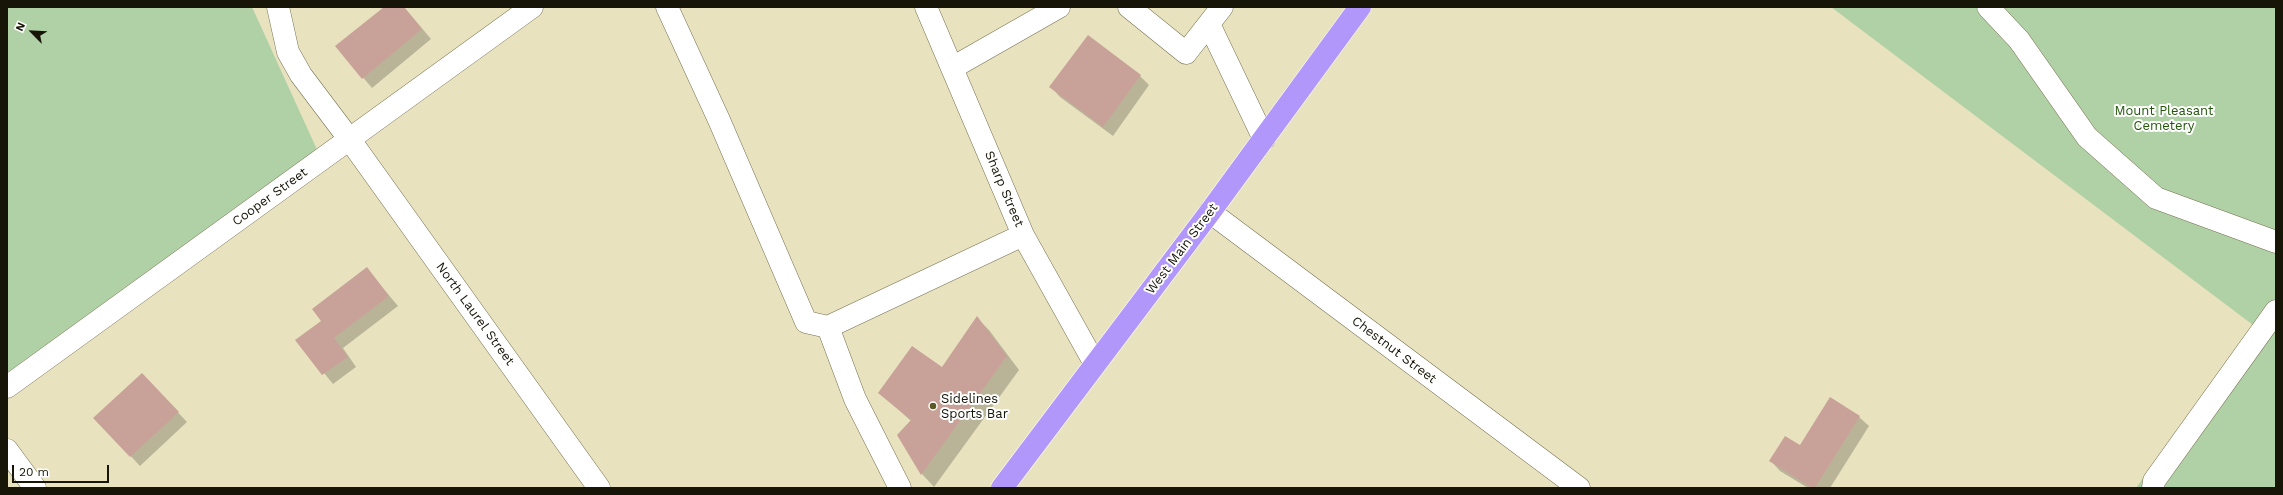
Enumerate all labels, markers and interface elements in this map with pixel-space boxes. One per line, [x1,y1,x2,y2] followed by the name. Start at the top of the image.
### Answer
[12,12,52,52] north arrow
[13,21,28,33] text: N
[2114,103,2214,134] park label: Mount Pleasant Cemetery
[981,149,1027,229] street label: Sharp Street
[229,165,311,229] street label: Cooper Street
[1143,200,1221,298] street label: West Main Street
[432,260,518,368] street label: North Laurel Street
[1349,313,1439,387] street label: Chestnut Street
[941,391,1008,422] place label: Sidelines Sports Bar
[928,401,938,411] marker: Sidelines Sports Bar
[14,457,111,483] scale bar
[19,465,49,479] text: 20 m

